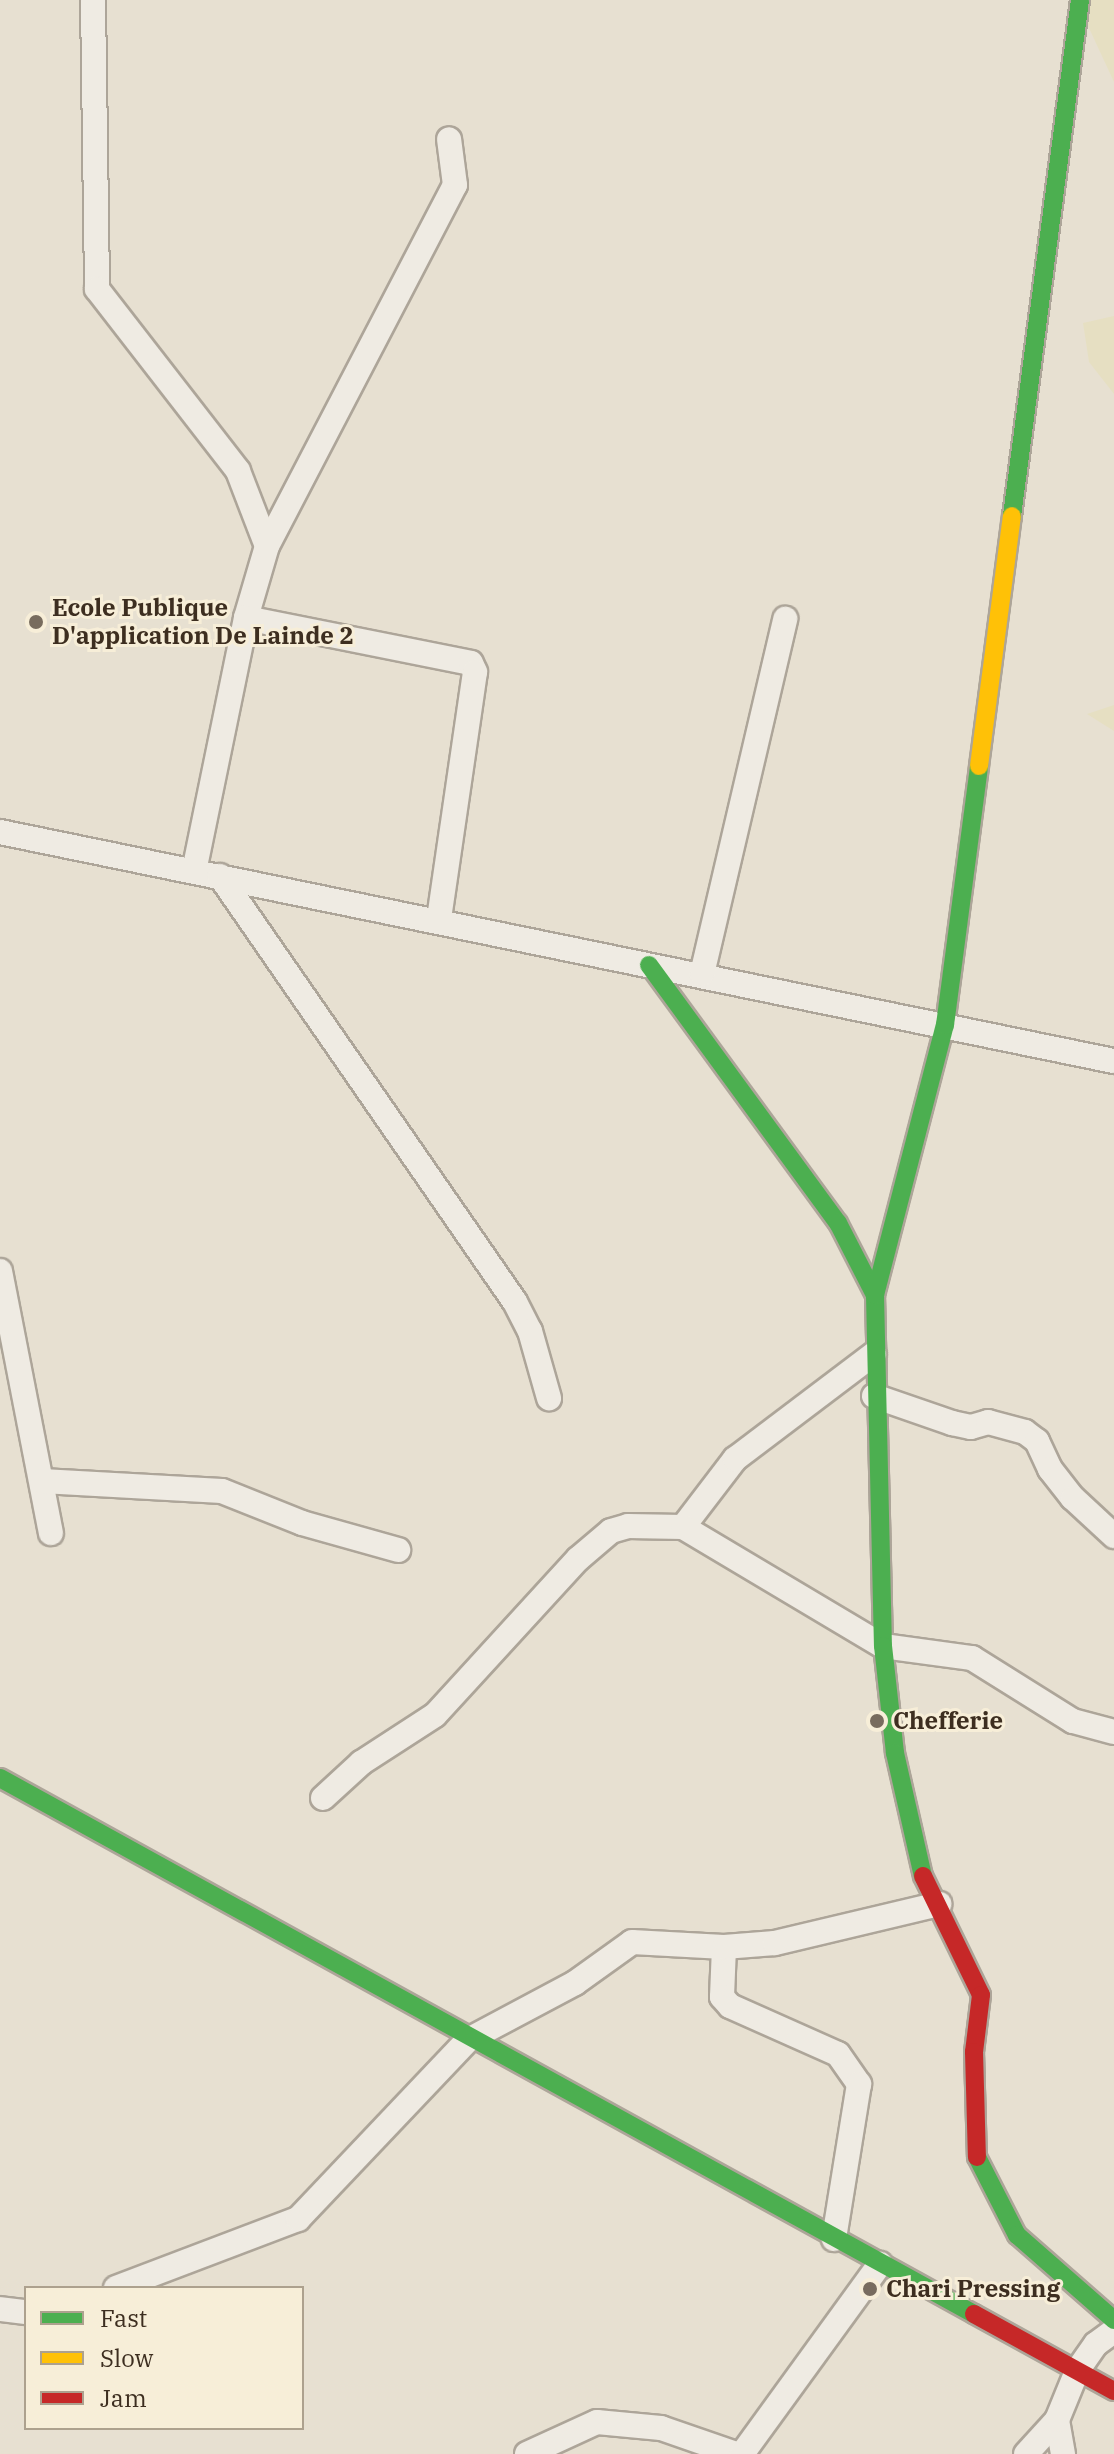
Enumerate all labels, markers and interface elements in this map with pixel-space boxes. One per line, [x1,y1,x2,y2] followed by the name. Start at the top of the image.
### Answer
[52,594,354,650] place label: Ecole Publique D'application De Lainde 2
[27,613,45,631] marker: Ecole Publique D'application De Lainde 2
[893,1707,1003,1735] place label: Chefferie
[868,1712,886,1730] marker: Chefferie
[886,2275,1060,2303] place label: Chari Pressing
[861,2280,879,2298] marker: Chari Pressing
[24,2286,304,2430] legend
[100,2302,147,2334] text: Fast
[100,2342,153,2374] text: Slow
[100,2382,147,2414] text: Jam

